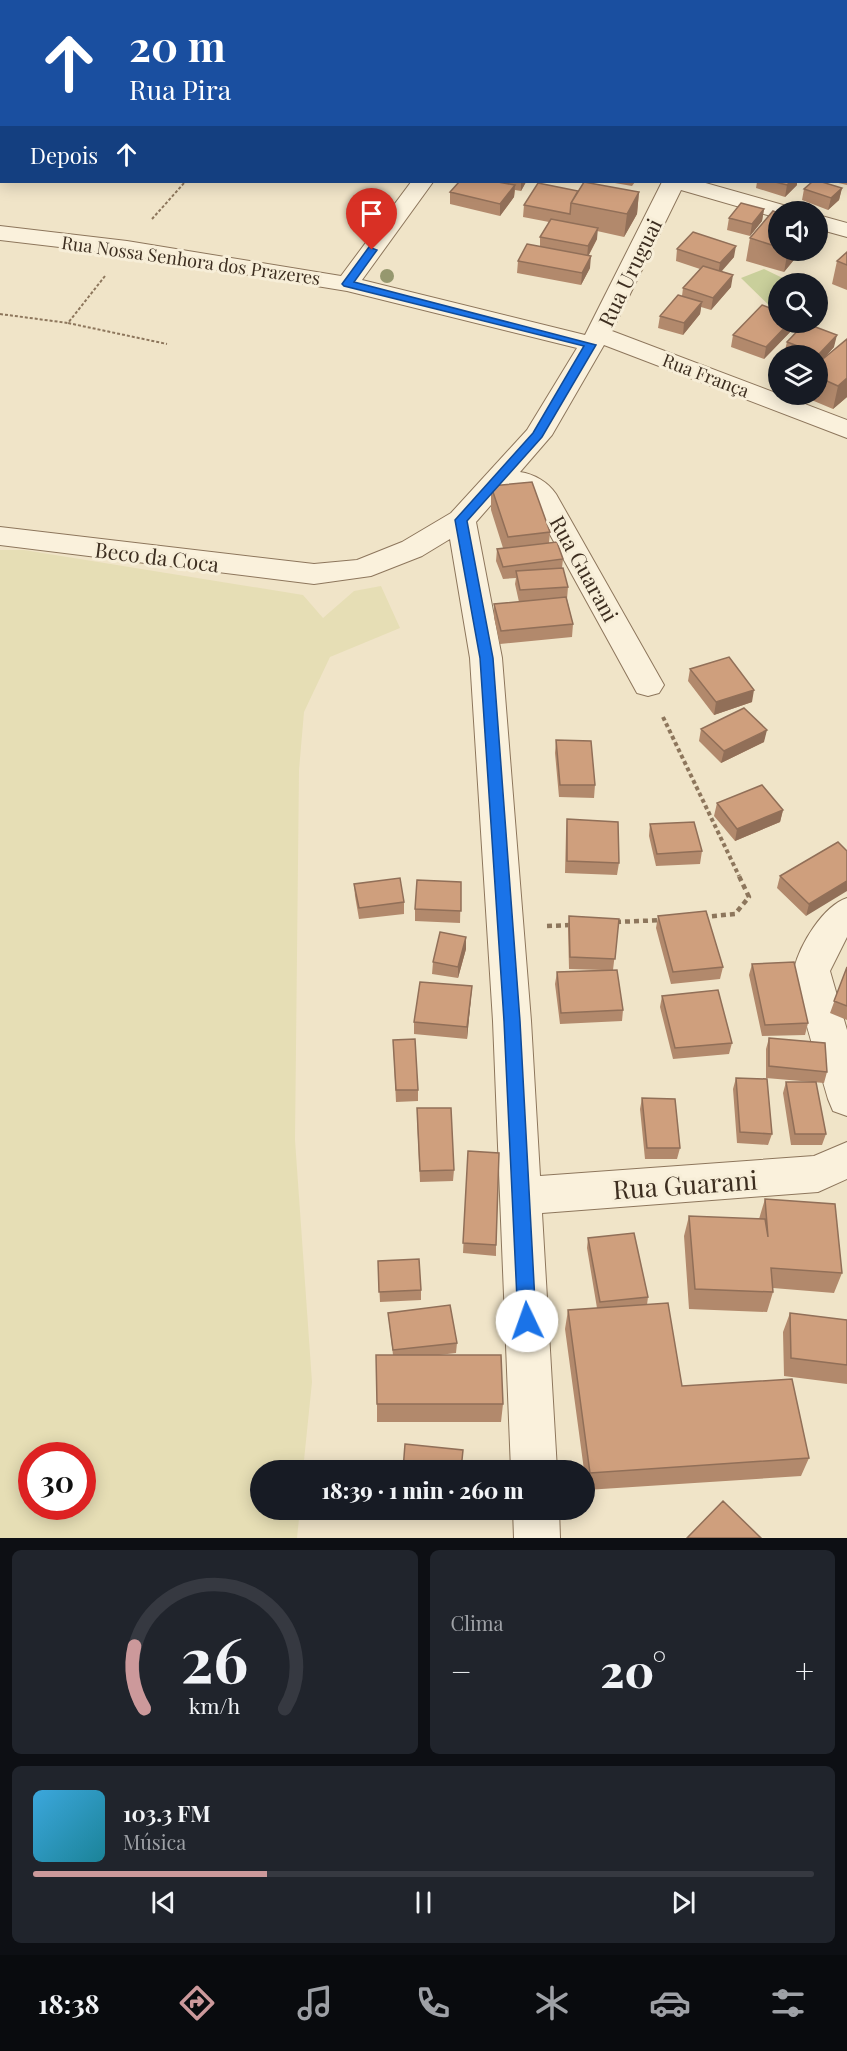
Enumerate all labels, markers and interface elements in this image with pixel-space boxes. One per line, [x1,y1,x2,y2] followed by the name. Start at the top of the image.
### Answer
[129,17,226,73] text: 20 m
[30,24,108,102] icon: ahead
[129,71,231,107] text: Rua Pira
[110,138,143,171] icon: ahead
[30,140,98,170] text: Depois
[346,188,397,250] pin
[355,197,388,230] icon: arrive
[768,201,828,405] map controls
[768,201,828,261] button: sound
[591,213,667,331] street label: Rua Uruguai
[60,230,322,290] street label: Rua Nossa Senhora dos Prazeres
[768,273,828,333] button: search
[768,345,828,405] button: layers
[659,347,753,403] street label: Rua França
[544,510,626,626] street label: Rua Guarani
[93,534,221,578] street label: Beco da Coca
[611,1161,759,1207] street label: Rua Guarani
[495,1289,559,1353] position arrow
[18,1442,96,1520] speed limit sign: 30
[322,1475,523,1505] text: 18:39 · 1 min · 260 m
[451,1609,504,1636] text: Clima
[181,1615,249,1699] text: 26
[600,1639,666,1699] text: 20°
[451,1648,472,1692] text: −
[795,1648,814,1692] text: +
[189,1691,241,1719] text: km/h
[123,1798,211,1828] text: 103.3 FM
[123,1828,186,1855] text: Música
[147,1886,180,1919] icon: previous
[407,1886,440,1919] icon: pause
[667,1886,700,1919] icon: next
[176,1982,218,2024] icon: directions
[294,1982,336,2024] icon: music
[412,1982,454,2024] icon: phone
[531,1982,573,2024] icon: climate
[649,1982,691,2024] icon: car
[767,1982,809,2024] icon: filters
[38,1985,100,2021] text: 18:38

